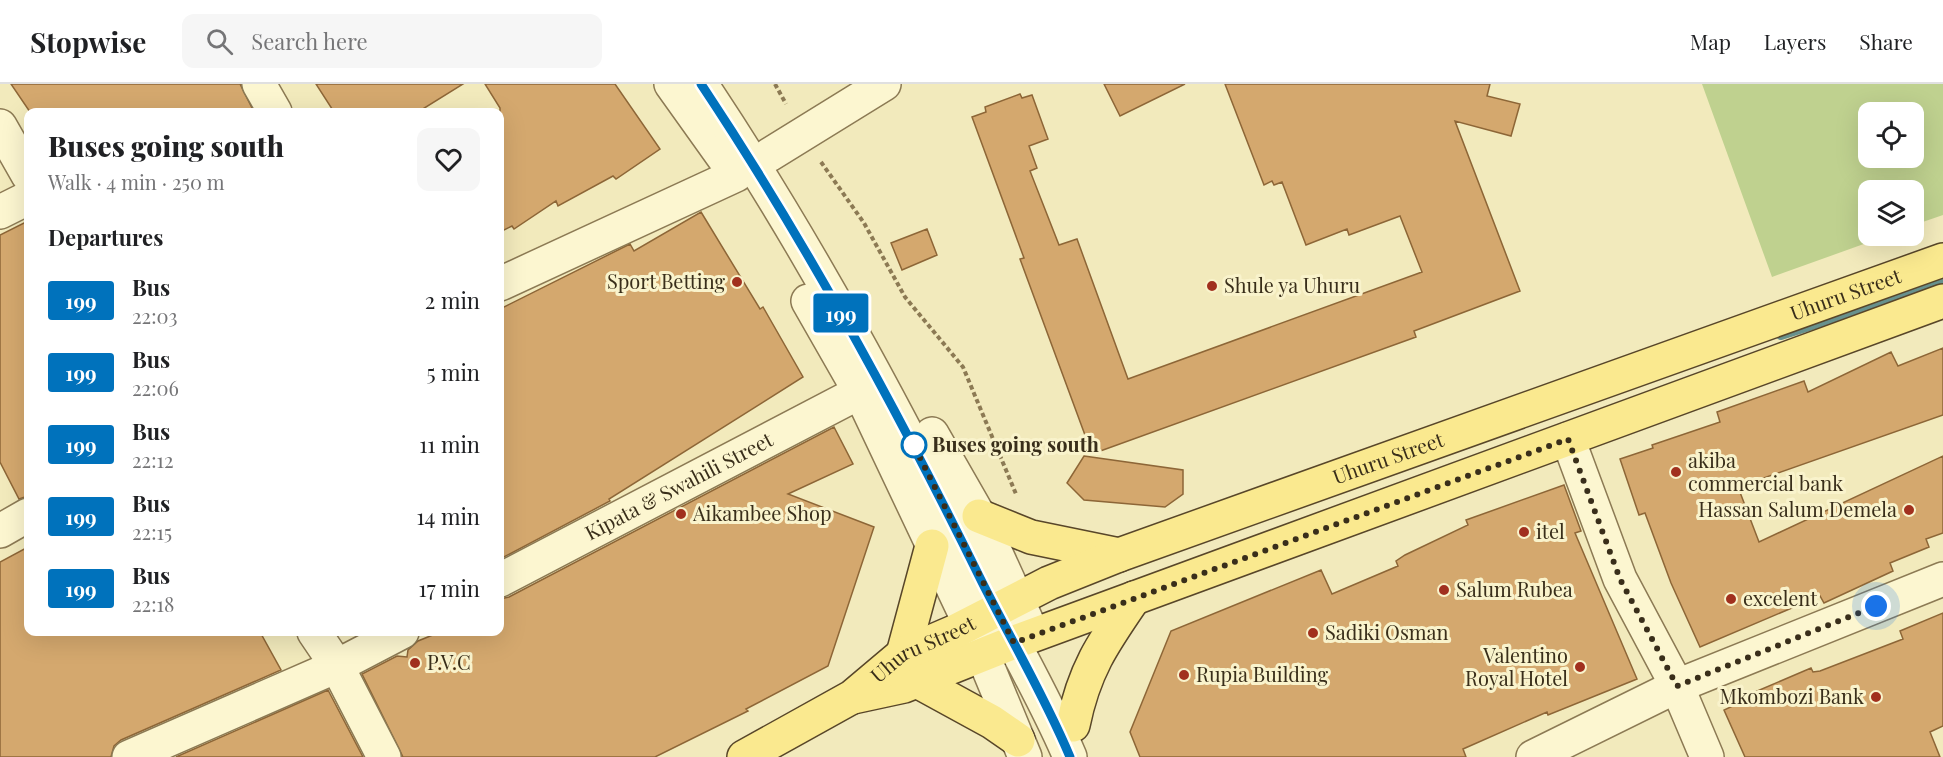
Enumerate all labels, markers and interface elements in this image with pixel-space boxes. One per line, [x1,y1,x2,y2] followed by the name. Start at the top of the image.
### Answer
[182,14,602,68] search box
[30,23,146,60] text: Stopwise
[203,25,236,58] icon: search
[251,26,368,56] text: Search here
[1690,27,1731,55] text: Map
[1764,27,1826,55] text: Layers
[1859,27,1913,55] text: Share
[1858,102,1924,246] map controls
[1858,102,1924,168] button: locate
[48,127,284,164] text: Buses going south
[417,128,480,191] button: heart
[48,168,225,195] text: Walk · 4 min · 250 m
[1858,180,1924,246] button: layers
[48,222,163,252] text: Departures
[1786,261,1905,326] street label: Uhuru Street
[607,267,725,294] place label: Sport Betting
[1224,271,1361,298] place label: Shule ya Uhuru
[132,272,170,302] text: Bus
[730,275,744,289] marker: Sport Betting
[1205,279,1219,293] marker: Shule ya Uhuru
[425,285,480,315] text: 2 min
[65,286,97,314] text: 199
[806,294,876,332] line badge: 199
[825,299,857,327] text: 199
[132,302,178,329] text: 22:03
[132,344,170,374] text: Bus
[427,357,480,387] text: 5 min
[65,358,97,386] text: 199
[132,374,179,401] text: 22:06
[132,416,170,446] text: Bus
[580,425,778,545] street label: Kipata & Swahili Street
[1329,425,1448,489] street label: Uhuru Street
[419,429,480,459] text: 11 min
[65,430,97,458] text: 199
[932,430,1099,457] place label: Buses going south
[901,432,927,458] marker: Buses going south
[132,446,173,473] text: 22:12
[1688,446,1843,496] place label: akiba commercial bank
[1669,465,1683,479] marker: akiba commercial bank
[132,488,170,518] text: Bus
[1698,495,1897,522] place label: Hassan Salum Demela
[692,499,832,526] place label: Aikambee Shop
[416,501,480,531] text: 14 min
[65,502,97,530] text: 199
[1902,503,1916,517] marker: Hassan Salum Demela
[674,507,688,521] marker: Aikambee Shop
[1536,517,1565,544] place label: itel
[132,518,172,545] text: 22:15
[1517,525,1531,539] marker: itel
[132,560,170,590] text: Bus
[419,573,480,603] text: 17 min
[65,574,97,602] text: 199
[1456,575,1573,602] place label: Salum Rubea
[1437,583,1451,597] marker: Salum Rubea
[1743,584,1818,611] place label: excelent
[132,590,174,617] text: 22:18
[1861,591,1891,621] your location
[1724,592,1738,606] marker: excelent
[864,608,980,688] street label: Uhuru Street
[1325,618,1449,645] place label: Sadiki Osman
[1306,626,1320,640] marker: Sadiki Osman
[1465,641,1568,691] place label: Valentino Royal Hotel
[427,648,471,675] place label: P.V.C
[408,656,422,670] marker: P.V.C
[1196,660,1328,687] place label: Rupia Building
[1573,660,1587,674] marker: Valentino Royal Hotel
[1177,668,1191,682] marker: Rupia Building
[1719,682,1864,709] place label: Mkombozi Bank
[1869,690,1883,704] marker: Mkombozi Bank

